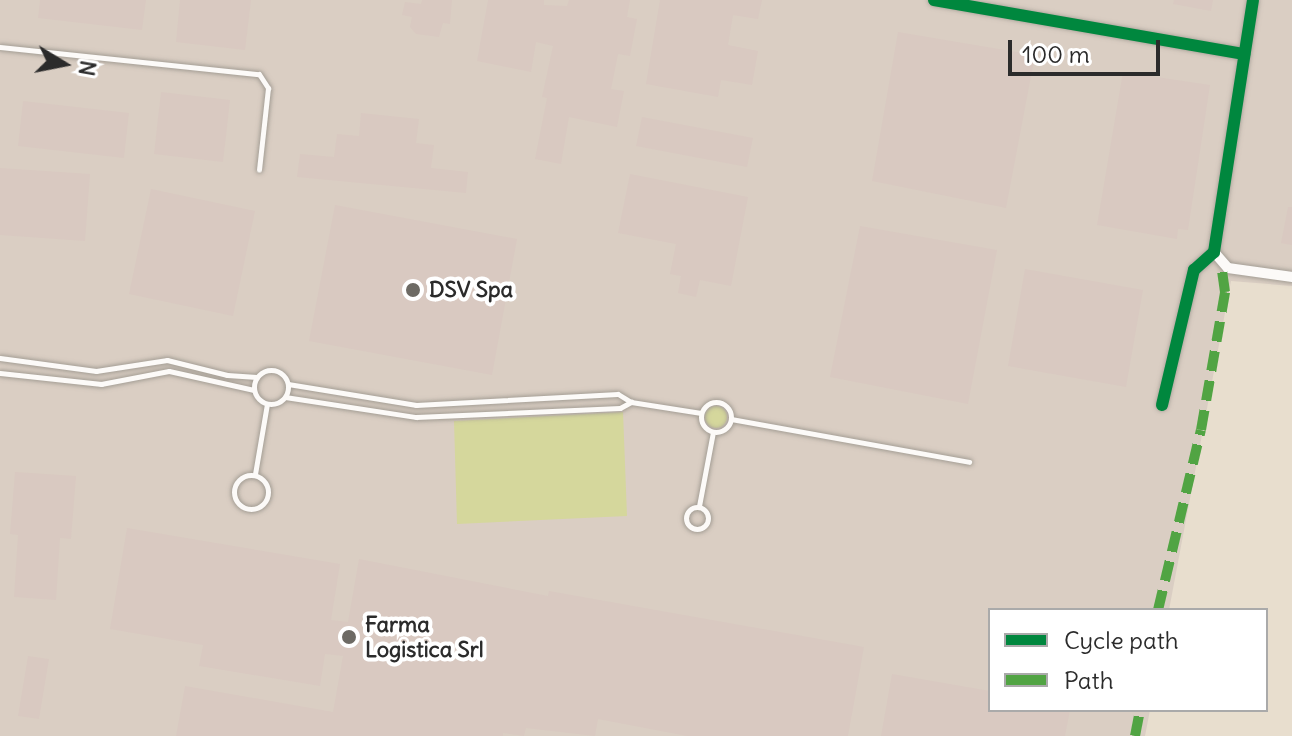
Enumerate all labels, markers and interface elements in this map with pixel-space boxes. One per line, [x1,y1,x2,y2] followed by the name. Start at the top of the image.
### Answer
[24,24,104,104] north arrow
[1012,24,1164,74] scale bar
[1022,39,1090,69] text: 100 m
[73,58,103,78] text: N
[429,277,513,303] place label: DSV Spa
[404,281,422,299] marker: DSV Spa
[988,608,1268,712] legend
[365,611,484,662] place label: Farma Logistica Srl
[1064,625,1179,655] text: Cycle path
[340,628,358,646] marker: Farma Logistica Srl
[1064,665,1114,695] text: Path

